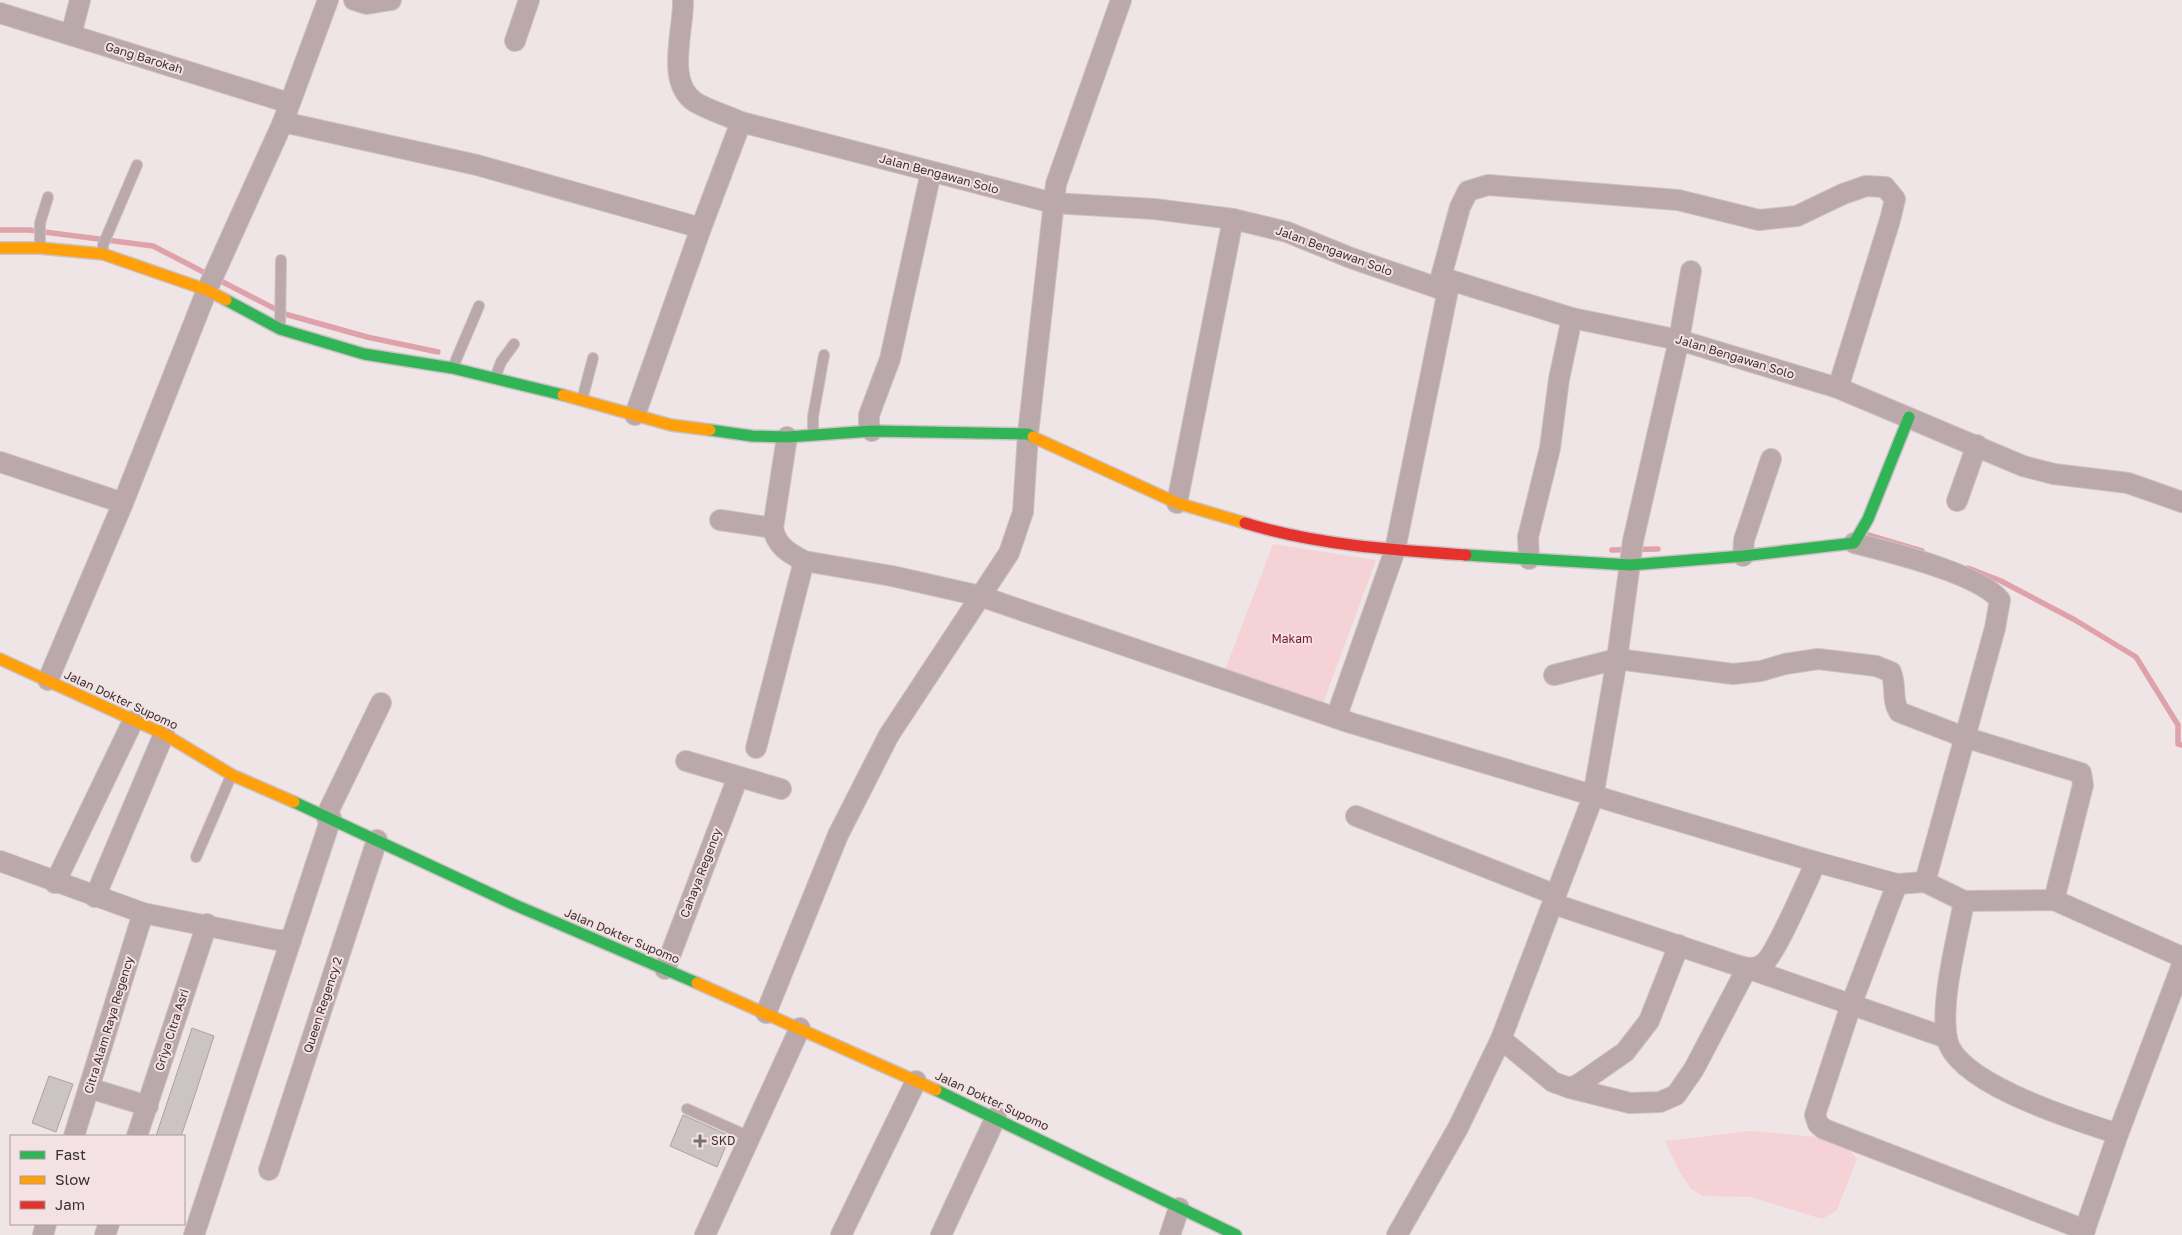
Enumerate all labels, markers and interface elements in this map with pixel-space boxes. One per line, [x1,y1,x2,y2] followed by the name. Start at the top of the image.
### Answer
[104,39,185,76] street label: Gang Barokah
[878,150,1001,197] street label: Jalan Bengawan Solo
[1274,222,1395,279] street label: Jalan Bengawan Solo
[1674,331,1796,382] street label: Jalan Bengawan Solo
[1271,631,1313,646] park label: Makam
[62,667,181,733] street label: Jalan Dokter Supomo
[677,826,725,920] street label: Cahaya Regency
[562,904,682,967] street label: Jalan Dokter Supomo
[80,954,137,1095] street label: Citra Alam Raya Regency
[300,955,345,1055] street label: Queen Regency 2
[151,987,192,1073] street label: Griya Citra Asri
[933,1068,1052,1134] street label: Jalan Dokter Supomo
[711,1133,735,1148] place label: SKD
[693,1134,707,1148] marker: SKD
[10,1135,185,1225] legend
[55,1145,86,1163] text: Fast
[55,1170,90,1188] text: Slow
[55,1195,85,1213] text: Jam

